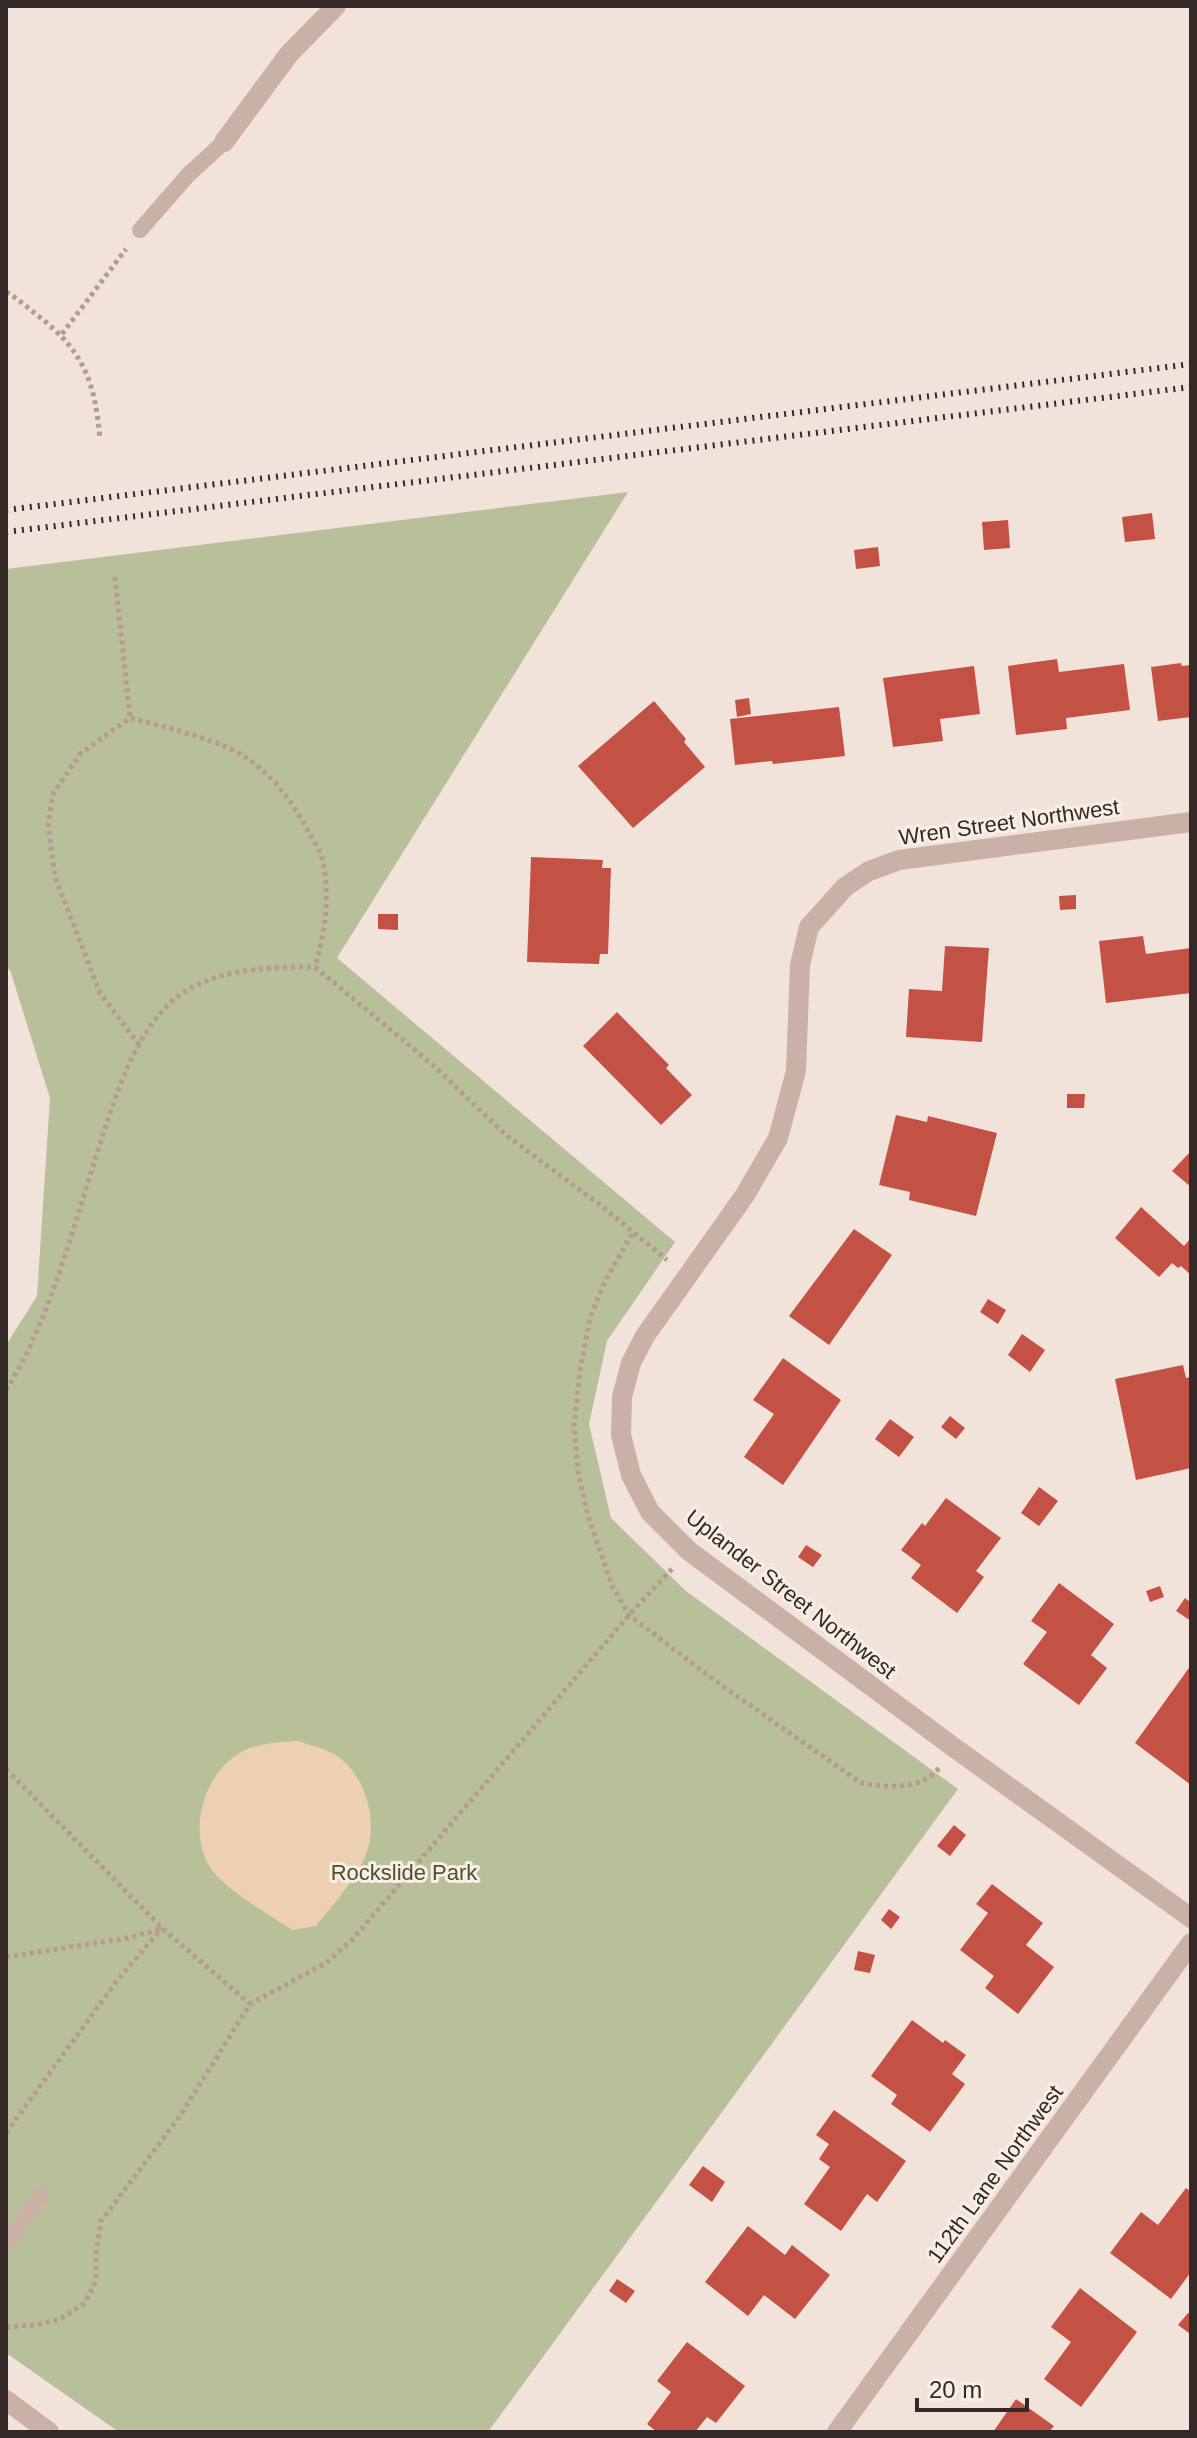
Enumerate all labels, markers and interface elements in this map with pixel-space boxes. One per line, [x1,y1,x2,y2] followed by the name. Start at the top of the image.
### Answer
[897,794,1121,850] street label: Wren Street Northwest
[681,1504,901,1684] street label: Uplander Street Northwest
[331,1860,478,1885] park label: Rockslide Park
[922,2080,1068,2268] street label: 112th Lane Northwest
[917,2362,1027,2412] scale bar
[929,2376,982,2403] text: 20 m

